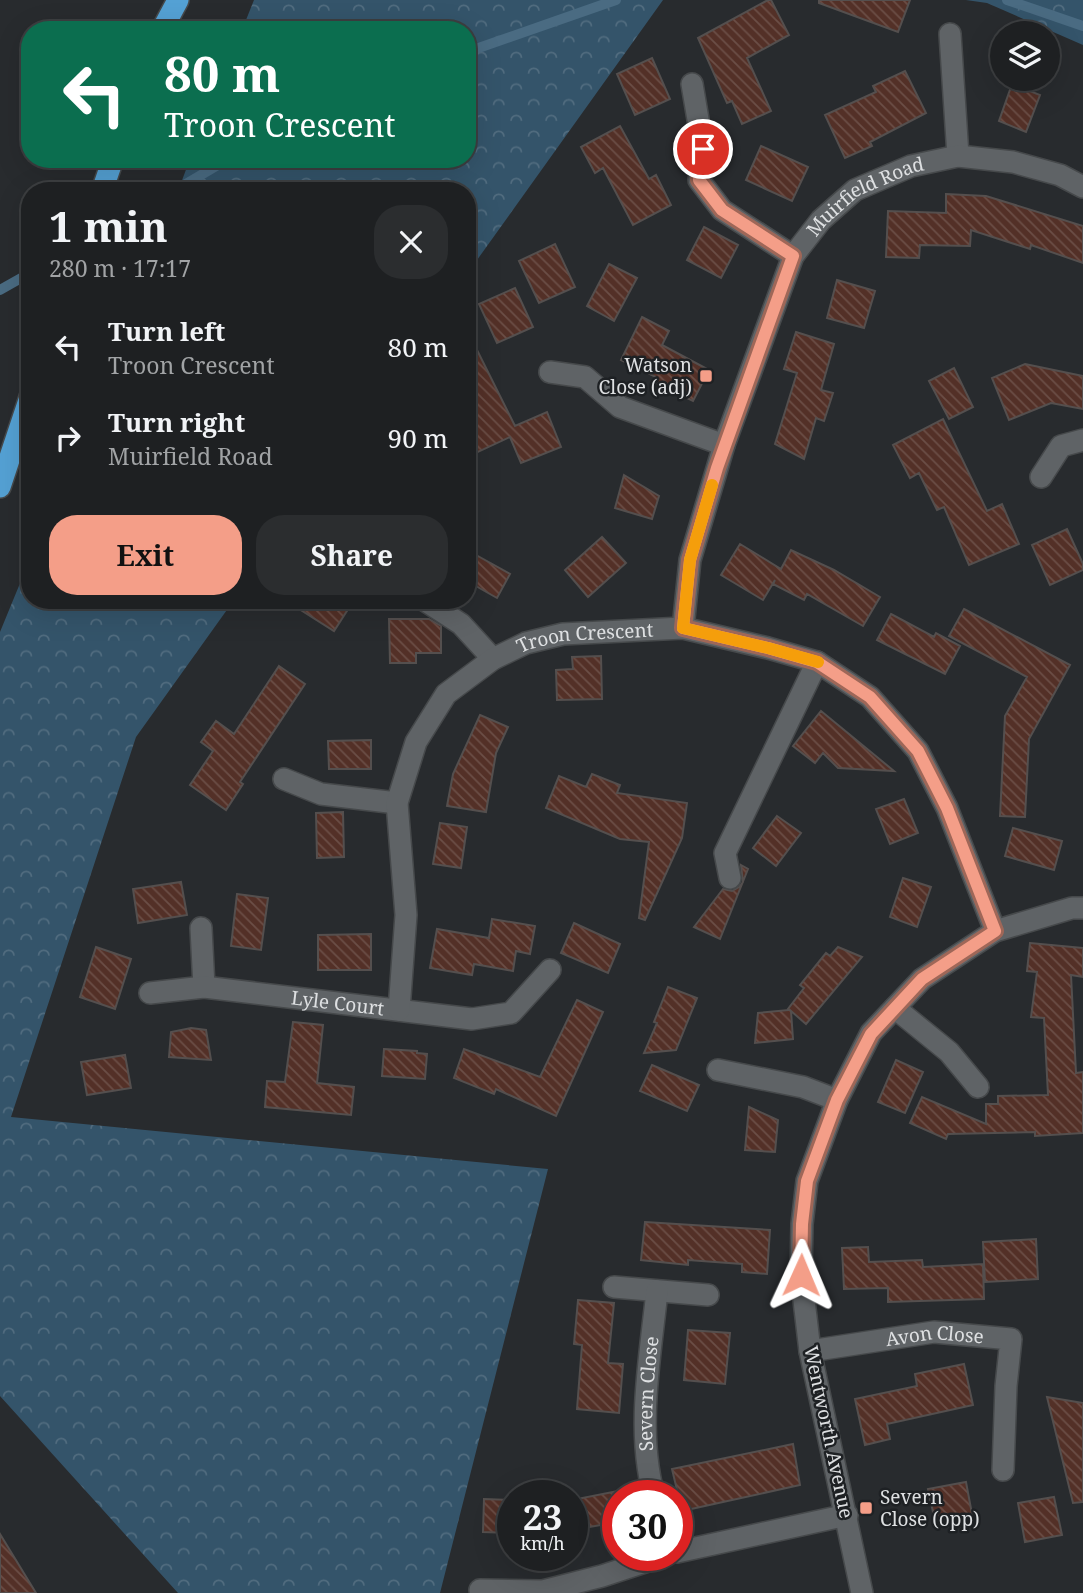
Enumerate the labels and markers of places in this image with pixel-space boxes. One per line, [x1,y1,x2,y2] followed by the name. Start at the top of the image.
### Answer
[673,119,733,179] pin
[599,352,692,400] place label: Watson Close (adj)
[698,368,714,384] marker: Watson Close (adj)
[880,1484,980,1532] place label: Severn Close (opp)
[858,1500,874,1516] marker: Severn Close (opp)

